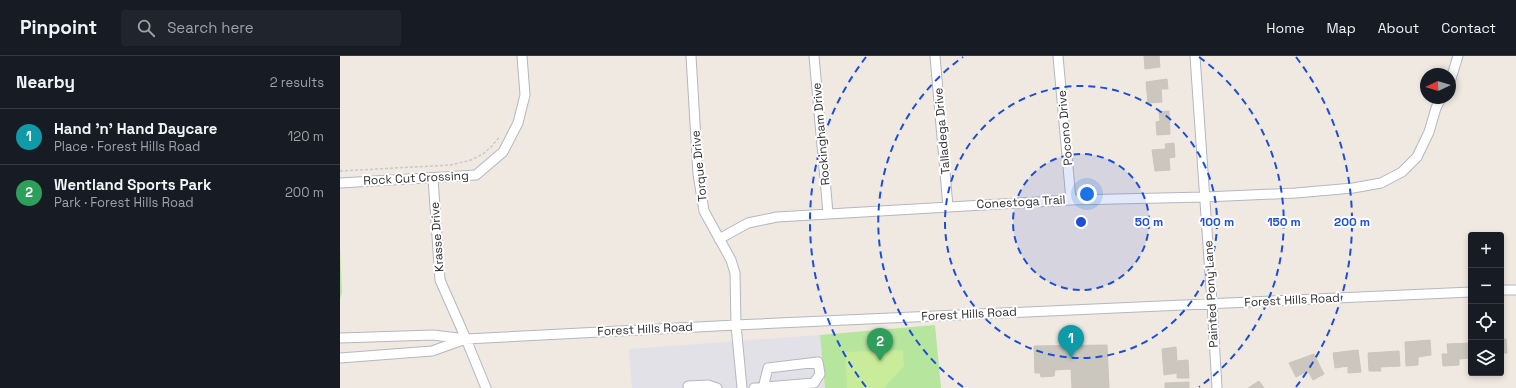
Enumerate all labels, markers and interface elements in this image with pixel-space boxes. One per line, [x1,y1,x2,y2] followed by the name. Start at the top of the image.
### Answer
[121,10,401,46] search box
[20,15,97,40] text: Pinpoint
[135,17,157,39] icon: search
[167,18,254,37] text: Search here
[1266,19,1304,37] text: Home
[1326,19,1356,37] text: Map
[1378,19,1419,37] text: About
[1441,19,1496,37] text: Contact
[1420,68,1456,104] north arrow
[16,71,75,93] text: Nearby
[270,74,324,91] text: 2 results
[809,82,833,186] street label: Rockingham Drive
[930,87,954,175] street label: Talladega Drive
[1054,90,1076,166] street label: Pocono Drive
[54,119,217,138] text: Hand 'n' Hand Daycare
[26,128,32,145] text: 1
[288,128,324,145] text: 120 m
[687,130,711,202] street label: Torque Drive
[54,138,200,155] text: Place · Forest Hills Road
[363,167,469,189] street label: Rock Cut Crossing
[54,175,211,194] text: Wentland Sports Park
[25,184,33,201] text: 2
[285,184,324,201] text: 200 m
[1077,184,1097,204] your location
[976,192,1066,212] street label: Conestoga Trail
[54,194,194,211] text: Park · Forest Hills Road
[427,201,447,273] street label: Krasse Drive
[1135,214,1163,230] text: 50 m
[1200,214,1234,230] text: 100 m
[1267,214,1301,230] text: 150 m
[1334,214,1370,230] text: 200 m
[1074,215,1088,229] centre of rings
[1468,232,1504,376] map controls
[1468,232,1504,268] button: +
[1200,240,1222,348] street label: Painted Pony Lane
[1468,268,1504,304] button: −
[1244,290,1340,310] street label: Forest Hills Road
[921,304,1017,324] street label: Forest Hills Road
[1468,304,1504,340] button: locate
[597,319,693,339] street label: Forest Hills Road
[1058,325,1084,358] pin: 1
[867,328,893,361] pin: 2
[1468,340,1504,376] button: layers

